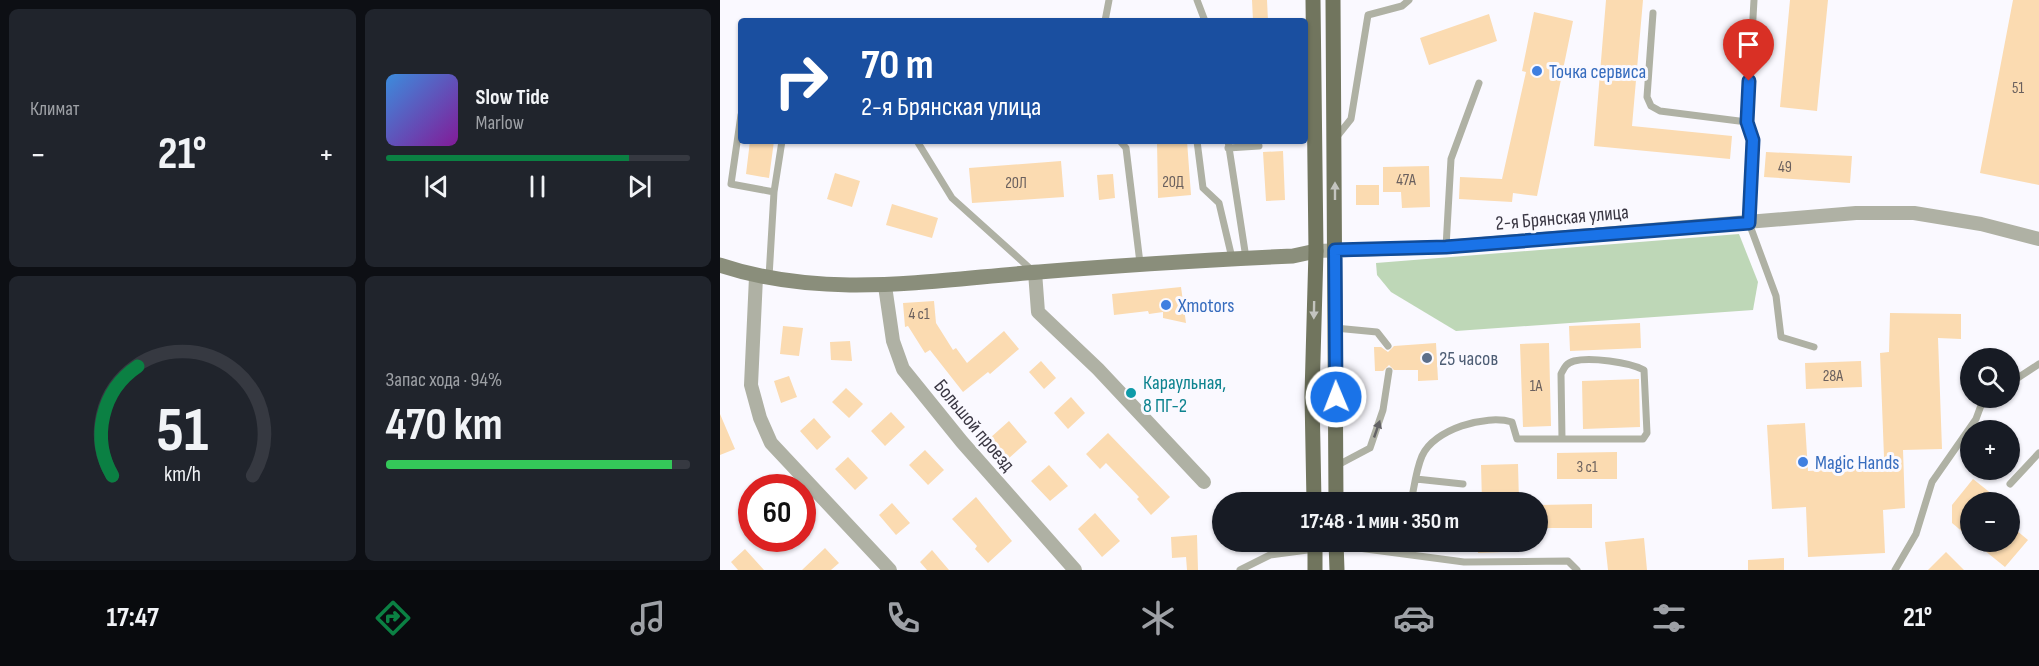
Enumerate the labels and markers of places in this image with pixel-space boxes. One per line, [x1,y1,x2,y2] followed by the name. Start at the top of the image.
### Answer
[1723,19,1774,81] pin
[1549,60,1646,84] place label: Точка сервиса
[1530,64,1544,78] marker: Точка сервиса
[1177,294,1234,318] place label: Xmotors
[1159,298,1173,312] marker: Xmotors
[1439,347,1498,371] place label: 25 часов
[1420,351,1434,365] marker: 25 часов
[1143,371,1226,418] place label: Караульная, 8 ПГ-2
[1124,386,1138,400] marker: Караульная, 8 ПГ-2
[1815,451,1899,475] place label: Magic Hands
[1796,455,1810,469] marker: Magic Hands

